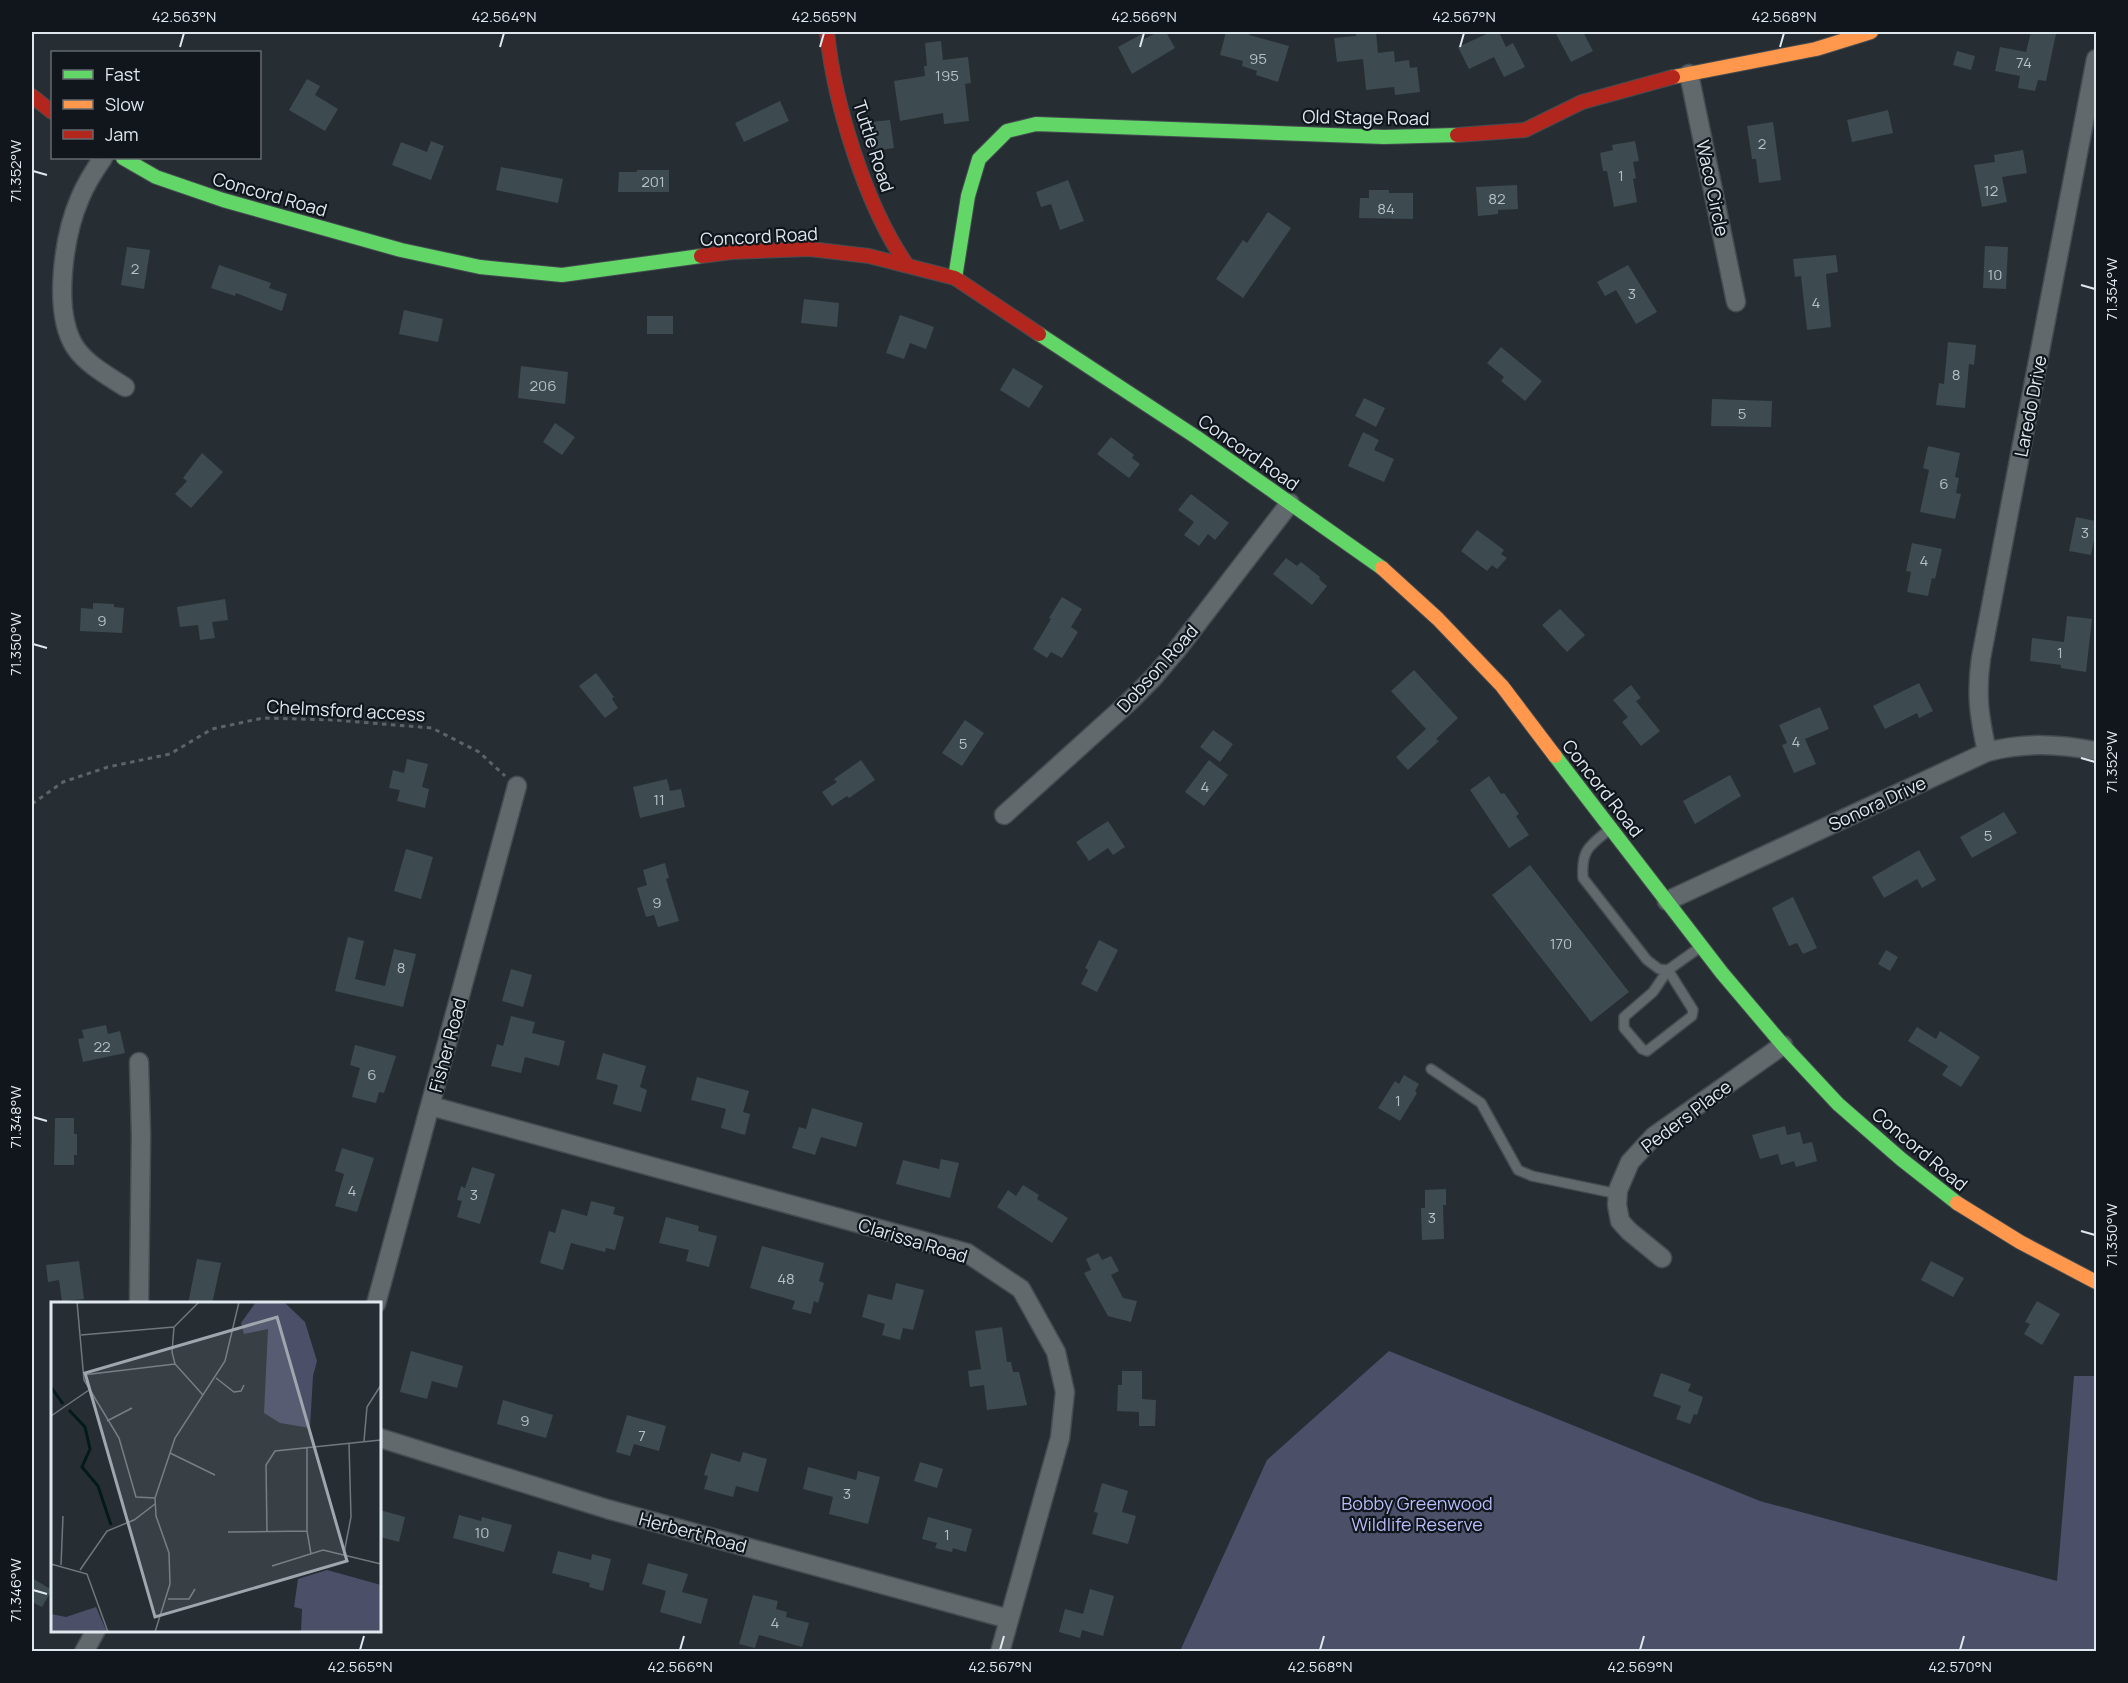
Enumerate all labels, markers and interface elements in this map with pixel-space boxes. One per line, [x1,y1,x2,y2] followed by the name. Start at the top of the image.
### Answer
[152,6,216,27] text: 42.563°N
[471,6,537,27] text: 42.564°N
[792,6,856,27] text: 42.565°N
[1111,6,1177,27] text: 42.566°N
[1432,6,1496,27] text: 42.567°N
[1752,6,1816,27] text: 42.568°N
[1249,48,1267,69] house number: 95
[51,51,261,159] legend
[2016,52,2032,73] house number: 74
[105,62,140,86] text: Fast
[935,65,959,86] house number: 195
[105,92,145,116] text: Slow
[848,97,900,195] street label: Tuttle Road
[1302,104,1430,130] street label: Old Stage Road
[105,122,139,146] text: Jam
[1758,133,1766,154] house number: 2
[1691,138,1735,238] street label: Waco Circle
[5,140,26,202] text: 71.352°W
[1618,165,1624,186] house number: 1
[210,166,330,222] street label: Concord Road
[641,171,665,192] house number: 201
[1984,180,1998,201] house number: 12
[1488,188,1506,209] house number: 82
[1377,198,1395,219] house number: 84
[700,221,818,251] street label: Concord Road
[2101,257,2122,321] text: 71.354°W
[131,258,139,279] house number: 2
[1988,264,2003,285] house number: 10
[1628,283,1636,304] house number: 3
[1812,292,1821,313] house number: 4
[2008,353,2052,459] street label: Laredo Drive
[1952,364,1960,385] house number: 8
[529,375,557,396] house number: 206
[1738,403,1746,424] house number: 5
[1194,408,1304,496] street label: Concord Road
[1939,473,1949,494] house number: 6
[2081,522,2089,543] house number: 3
[1920,550,1929,571] house number: 4
[97,610,107,631] house number: 9
[5,612,26,676] text: 71.350°W
[1111,619,1203,717] street label: Dobson Road
[2057,642,2063,663] house number: 1
[266,694,426,726] street label: Chelmsford access
[1792,731,1801,752] house number: 4
[2101,731,2122,793] text: 71.352°W
[959,733,967,754] house number: 5
[1557,734,1649,842] street label: Concord Road
[1824,770,1930,836] street label: Sonora Drive
[1201,776,1210,797] house number: 4
[653,789,665,810] house number: 11
[1984,825,1992,846] house number: 5
[652,892,662,913] house number: 9
[1550,933,1572,954] house number: 170
[397,957,405,978] house number: 8
[423,995,471,1095] street label: Fisher Road
[93,1036,111,1057] house number: 22
[367,1064,377,1085] house number: 6
[1636,1074,1736,1158] street label: Peders Place
[5,1085,26,1149] text: 71.348°W
[1395,1090,1401,1111] house number: 1
[1867,1102,1973,1196] street label: Concord Road
[348,1180,357,1201] house number: 4
[470,1184,478,1205] house number: 3
[2101,1203,2122,1267] text: 71.350°W
[1428,1207,1436,1228] house number: 3
[855,1212,971,1268] street label: Clarissa Road
[777,1268,795,1289] house number: 48
[51,1302,381,1632] inset map
[520,1410,530,1431] house number: 9
[638,1425,646,1446] house number: 7
[843,1483,851,1504] house number: 3
[1341,1491,1493,1536] park label: Bobby Greenwood Wildlife Reserve
[637,1506,749,1558] street label: Herbert Road
[475,1522,490,1543] house number: 10
[944,1524,950,1545] house number: 1
[5,1558,26,1622] text: 71.346°W
[771,1612,780,1633] house number: 4
[328,1656,392,1677] text: 42.565°N
[647,1656,713,1677] text: 42.566°N
[968,1656,1032,1677] text: 42.567°N
[1288,1656,1352,1677] text: 42.568°N
[1607,1656,1673,1677] text: 42.569°N
[1928,1656,1992,1677] text: 42.570°N

